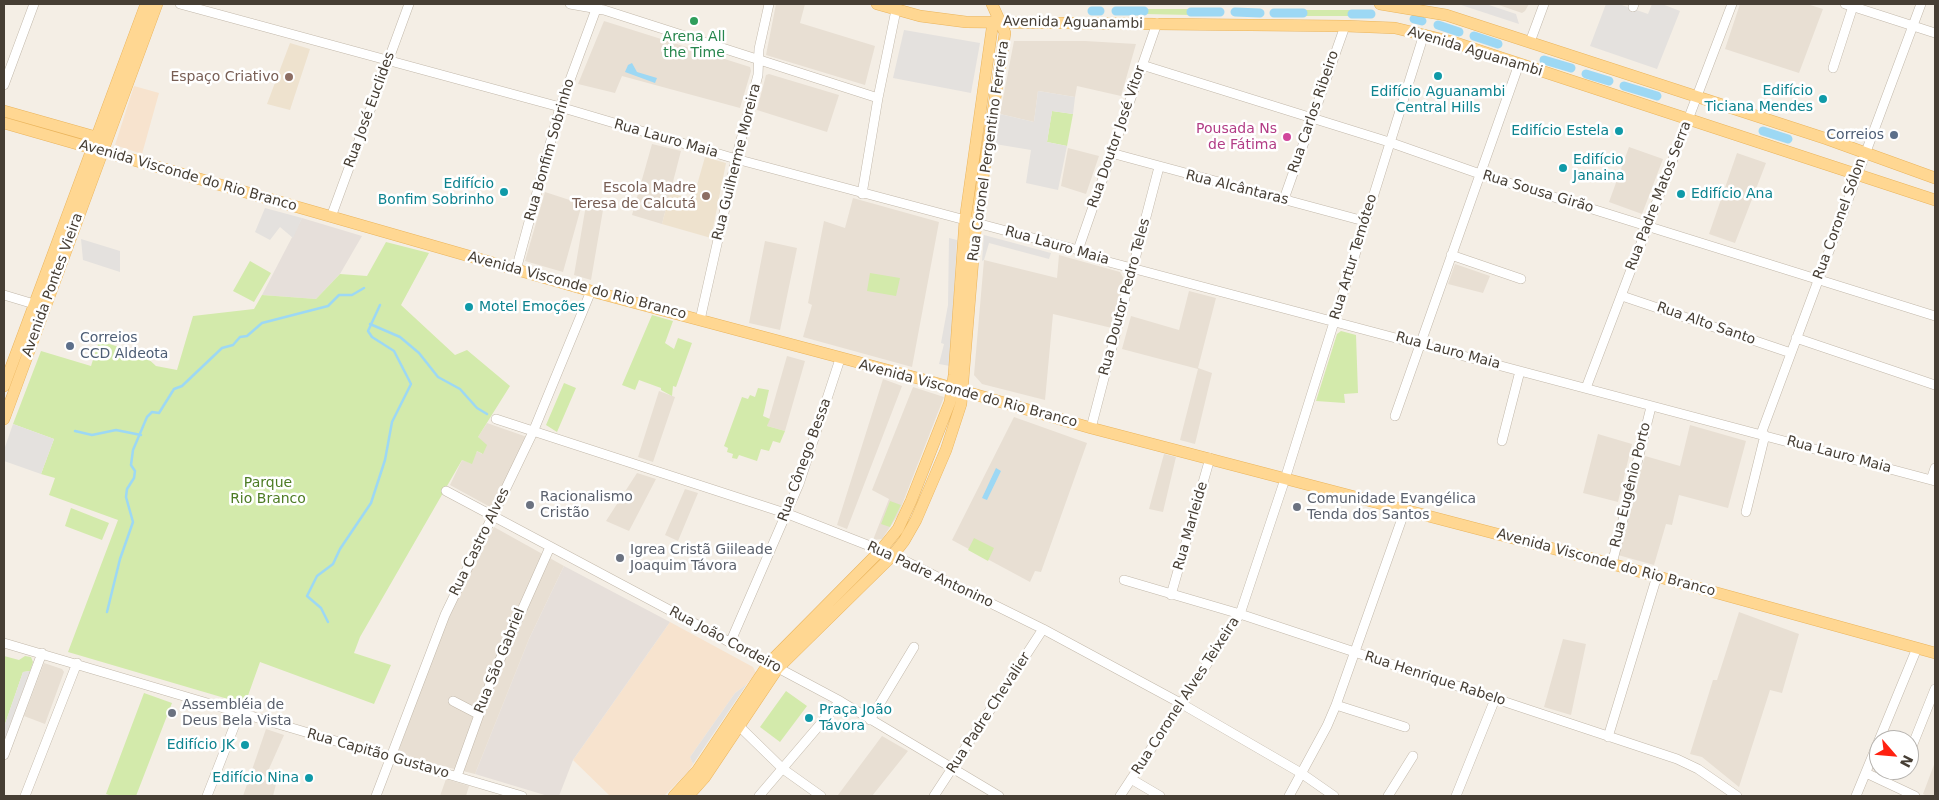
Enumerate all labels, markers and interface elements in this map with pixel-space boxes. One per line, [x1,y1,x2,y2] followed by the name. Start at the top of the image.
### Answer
[1003,13,1143,33] street label: Avenida Aguanambi
[688,15,700,27] marker: Arena All the Time
[1406,23,1544,81] street label: Avenida Aguanambi
[663,29,725,62] place label: Arena All the Time
[965,40,1013,262] street label: Rua Coronel Pergentino Ferreira
[1285,49,1343,175] street label: Rua Carlos Ribeiro
[341,50,399,170] street label: Rua José Euclides
[1085,64,1149,210] street label: Rua Doutor José Vitor
[170,69,279,85] place label: Espaço Criativo
[1432,70,1444,82] marker: Edifício Aguanambi Central Hills
[283,71,295,83] marker: Espaço Criativo
[522,77,578,223] street label: Rua Bonfim Sobrinho
[709,82,765,242] street label: Rua Guilherme Moreira
[1705,83,1813,115] place label: Edifício Ticiana Mendes
[1371,84,1505,116] place label: Edifício Aguanambi Central Hills
[1817,93,1829,105] marker: Edifício Ticiana Mendes
[612,116,720,162] street label: Rua Lauro Maia
[1623,119,1695,273] street label: Rua Padre Matos Serra
[1196,121,1277,154] place label: Pousada Ns de Fátima
[1511,123,1609,139] place label: Edifício Estela
[1613,125,1625,137] marker: Edifício Estela
[1826,127,1884,143] place label: Correios
[1888,129,1900,141] marker: Correios
[1281,131,1293,143] marker: Pousada Ns de Fátima
[77,137,299,215] street label: Avenida Visconde do Rio Branco
[1573,152,1625,184] place label: Edifício Janaina
[1810,156,1870,282] street label: Rua Coronel Sólon
[1557,162,1569,174] marker: Edifício Janaina
[1184,167,1290,209] street label: Rua Alcântaras
[1480,167,1596,217] street label: Rua Sousa Girão
[378,176,494,208] place label: Edifício Bonfim Sobrinho
[572,180,696,212] place label: Escola Madre Teresa de Calcutá
[498,186,510,198] marker: Edifício Bonfim Sobrinho
[1691,186,1773,202] place label: Edifício Ana
[1675,188,1687,200] marker: Edifício Ana
[700,190,712,202] marker: Escola Madre Teresa de Calcutá
[1327,192,1381,322] street label: Rua Artur Temóteo
[19,211,87,359] street label: Avenida Pontes Vieira
[1096,217,1154,377] street label: Rua Doutor Pedro Teles
[1003,223,1111,269] street label: Rua Lauro Maia
[466,249,688,323] street label: Avenida Visconde do Rio Branco
[479,299,585,315] place label: Motel Emoções
[1654,299,1758,349] street label: Rua Alto Santo
[463,301,475,313] marker: Motel Emoções
[1394,329,1502,373] street label: Rua Lauro Maia
[80,330,168,362] place label: Correios CCD Aldeota
[64,340,76,352] marker: Correios CCD Aldeota
[857,357,1079,431] street label: Avenida Visconde do Rio Branco
[775,396,835,524] street label: Rua Cônego Bessa
[1607,421,1655,549] street label: Rua Eugênio Porto
[1785,433,1893,477] street label: Rua Lauro Maia
[230,475,306,508] park label: Parque Rio Branco
[1170,480,1212,572] street label: Rua Marleide
[447,485,513,599] street label: Rua Castro Alves
[540,489,633,522] place label: Racionalismo Cristão
[1307,491,1476,524] place label: Comunidade Evangélica Tenda dos Santos
[524,499,536,511] marker: Racionalismo Cristão
[1291,501,1303,513] marker: Comunidade Evangélica Tenda dos Santos
[1495,526,1717,600] street label: Avenida Visconde do Rio Branco
[864,538,996,612] street label: Rua Padre Antonino
[630,542,773,574] place label: Igrea Cristã Giileade Joaquim Távora
[614,552,626,564] marker: Igrea Cristã Giileade Joaquim Távora
[666,603,784,677] street label: Rua João Cordeiro
[471,606,529,716] street label: Rua São Gabriel
[1129,614,1243,778] street label: Rua Coronel Alves Teixeira
[1362,648,1508,710] street label: Rua Henrique Rabelo
[944,649,1034,777] street label: Rua Padre Chevalier
[182,697,292,730] place label: Assembléia de Deus Bela Vista
[819,702,892,734] place label: Praça João Távora
[166,707,178,719] marker: Assembléia de Deus Bela Vista
[803,712,815,724] marker: Praça João Távora
[305,726,451,782] street label: Rua Capitão Gustavo
[1869,730,1919,780] north arrow
[167,737,235,753] place label: Edifício JK
[239,739,251,751] marker: Edifício JK
[1897,753,1916,770] text: N
[212,770,299,786] place label: Edifício Nina
[303,772,315,784] marker: Edifício Nina

